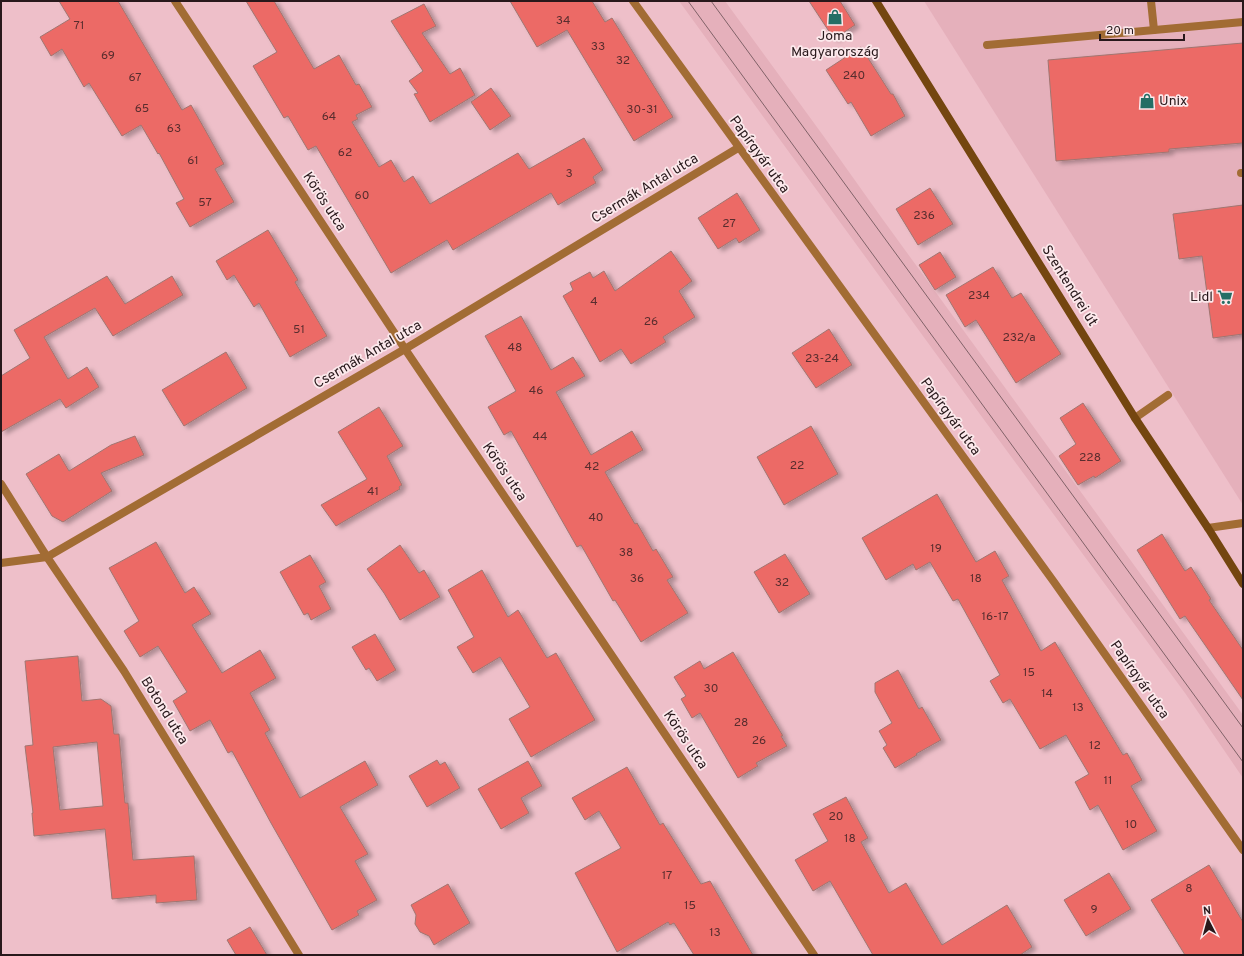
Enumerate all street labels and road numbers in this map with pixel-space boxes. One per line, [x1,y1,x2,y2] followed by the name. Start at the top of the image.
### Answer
[725,113,793,197] street label: Papírgyár utca
[588,150,702,228] street label: Csermák Antal utca
[299,169,349,235] street label: Körös utca
[1037,242,1101,330] street label: Szentendrei út
[311,317,425,393] street label: Csermák Antal utca
[916,375,984,459] street label: Papírgyár utca
[478,439,530,505] street label: Körös utca
[1106,638,1172,722] street label: Papírgyár utca
[137,674,191,748] street label: Botond utca
[659,707,711,773] street label: Körös utca

